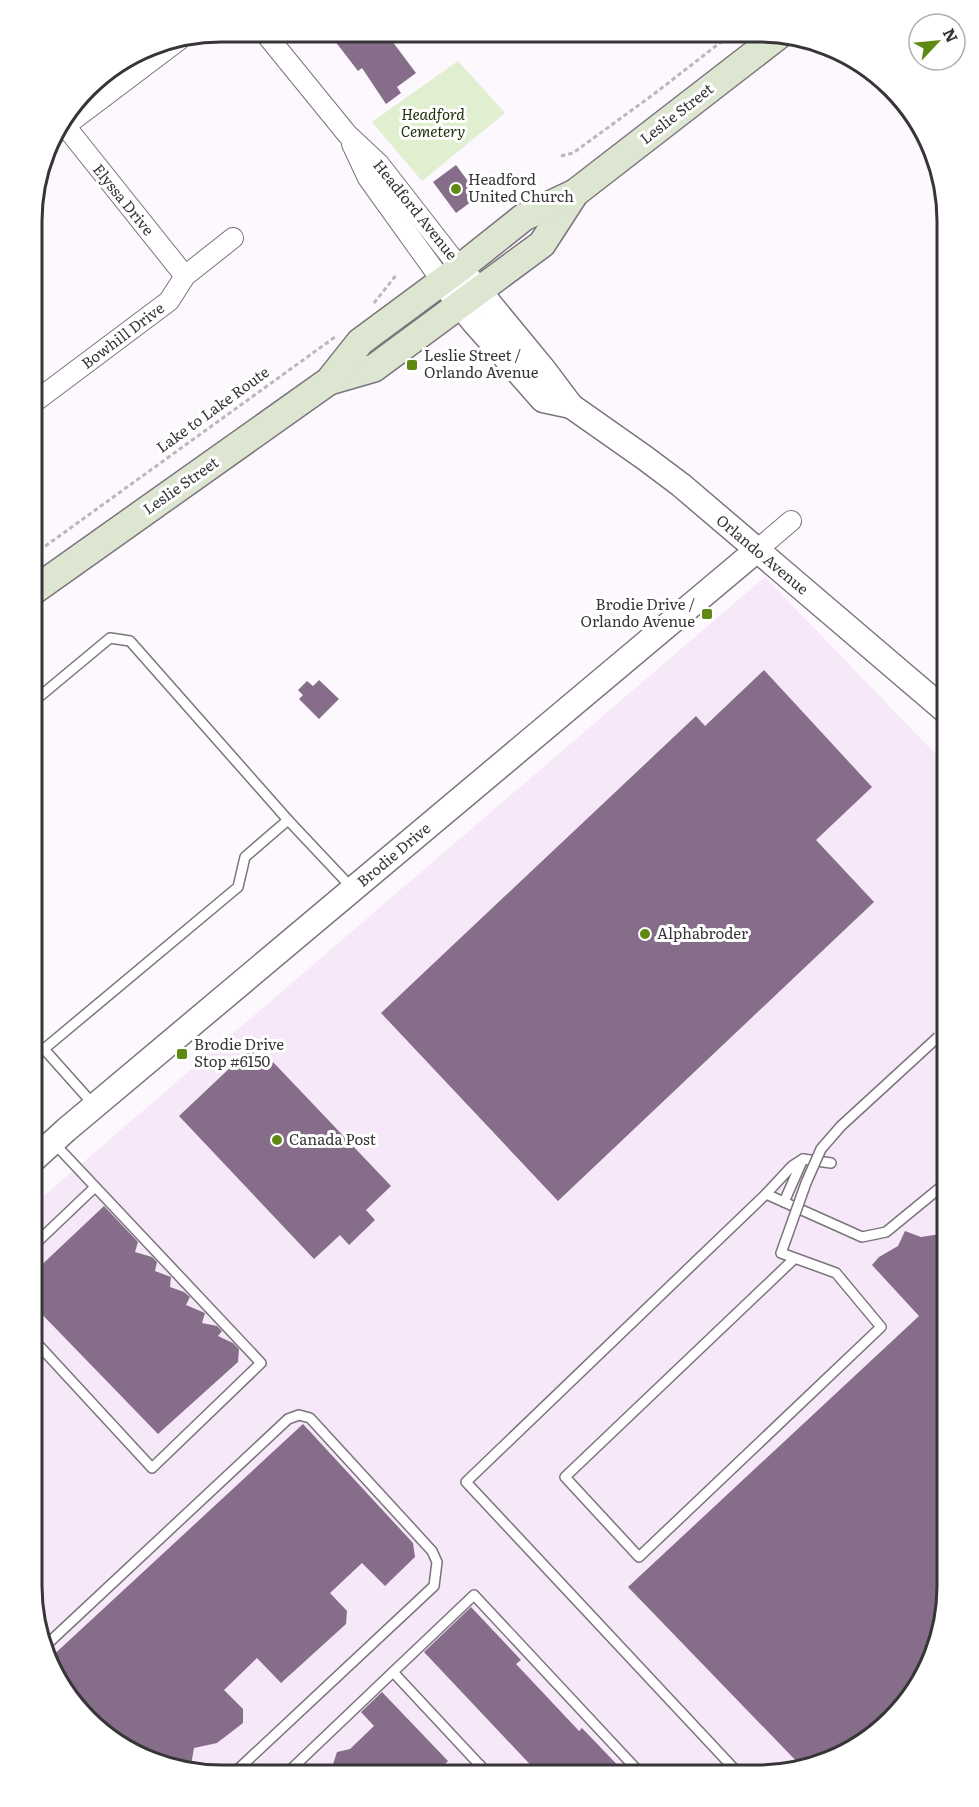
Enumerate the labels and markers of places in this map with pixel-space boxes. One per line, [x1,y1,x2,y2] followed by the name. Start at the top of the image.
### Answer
[468,167,574,207] place label: Headford United Church
[449,182,463,196] marker: Headford United Church
[424,343,539,383] place label: Leslie Street / Orlando Avenue
[405,358,419,372] marker: Leslie Street / Orlando Avenue
[581,592,696,632] place label: Brodie Drive / Orlando Avenue
[700,607,714,621] marker: Brodie Drive / Orlando Avenue
[657,921,748,944] place label: Alphabroder
[638,927,652,941] marker: Alphabroder
[194,1032,284,1072] place label: Brodie Drive Stop #6150
[175,1047,189,1061] marker: Brodie Drive Stop #6150
[289,1127,376,1150] place label: Canada Post
[270,1133,284,1147] marker: Canada Post

